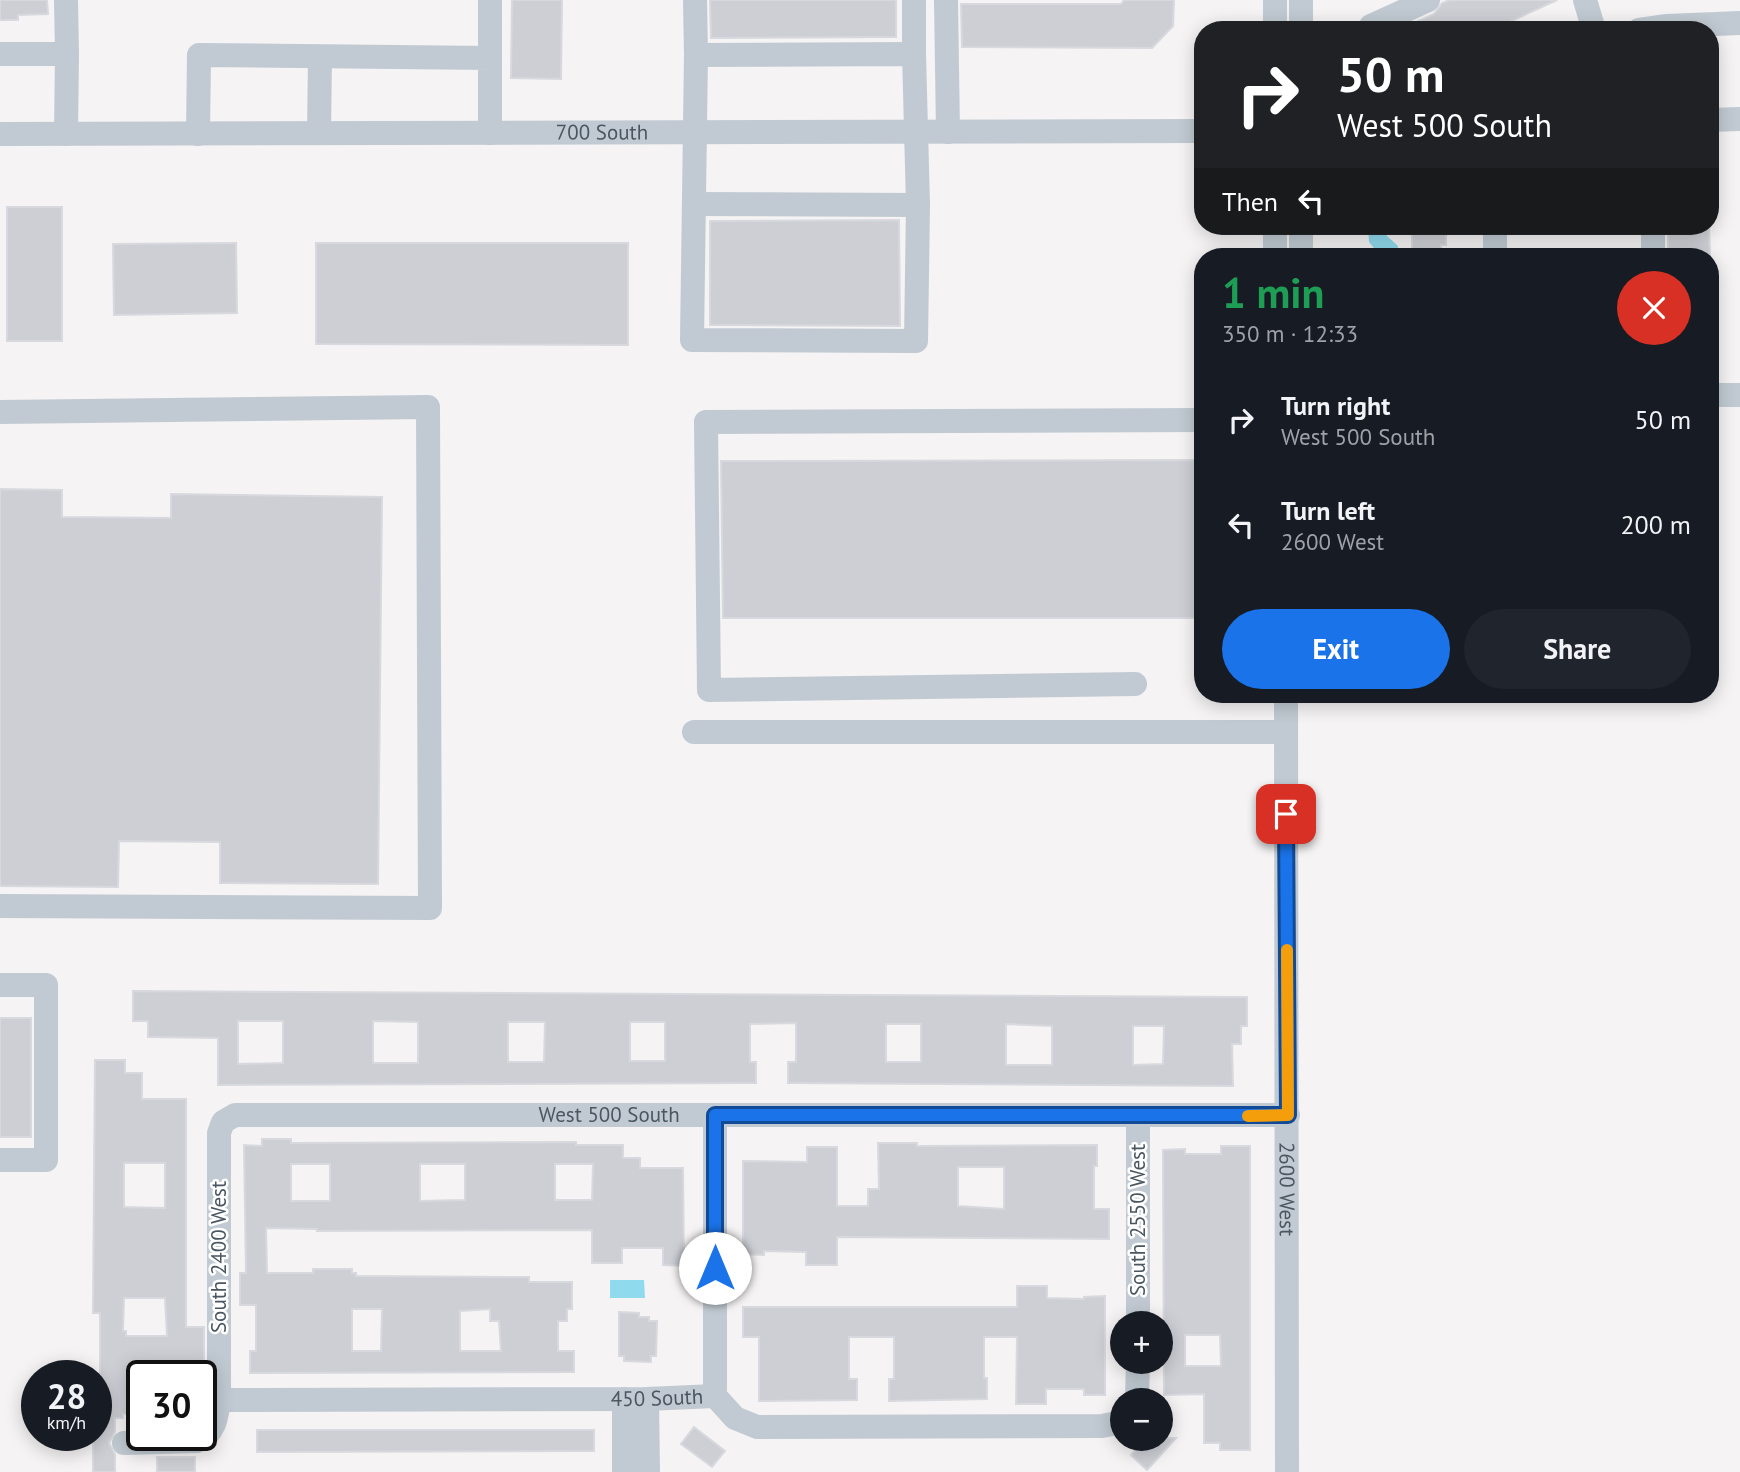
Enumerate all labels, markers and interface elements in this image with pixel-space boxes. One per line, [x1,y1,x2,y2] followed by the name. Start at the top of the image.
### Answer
[1337,42,1444,106] text: 50 m
[1222,49,1313,140] icon: right
[1337,104,1552,146] text: West 500 South
[556,118,648,146] street label: 700 South
[1292,182,1330,220] icon: left
[1222,185,1278,218] text: Then
[1222,265,1324,320] text: 1 min
[1617,271,1691,345] button: close
[1222,319,1358,348] text: 350 m · 12:33
[1281,389,1390,422] text: Turn right
[1222,401,1260,439] icon: right
[1635,403,1691,436] text: 50 m
[1281,422,1435,451] text: West 500 South
[1281,494,1375,527] text: Turn left
[1222,506,1260,544] icon: left
[1620,508,1691,541] text: 200 m
[1281,527,1384,556] text: 2600 West
[1222,609,1450,689] button: Exit
[1464,609,1691,689] button: Share
[1256,784,1316,844] pin
[1267,795,1305,833] icon: arrive
[539,1101,680,1128] street label: West 500 South
[1274,1142,1301,1236] street label: 2600 West
[1124,1144,1151,1296] street label: South 2550 West
[205,1181,232,1333] street label: South 2400 West
[678,1231,752,1305] position arrow
[1110,1311,1173,1451] map controls
[1110,1311,1173,1374] button: +
[126,1360,217,1451] speed limit sign: 30
[47,1373,86,1419] text: 28
[611,1383,704,1412] street label: 450 South
[1110,1388,1173,1451] button: −
[47,1411,86,1434] text: km/h

